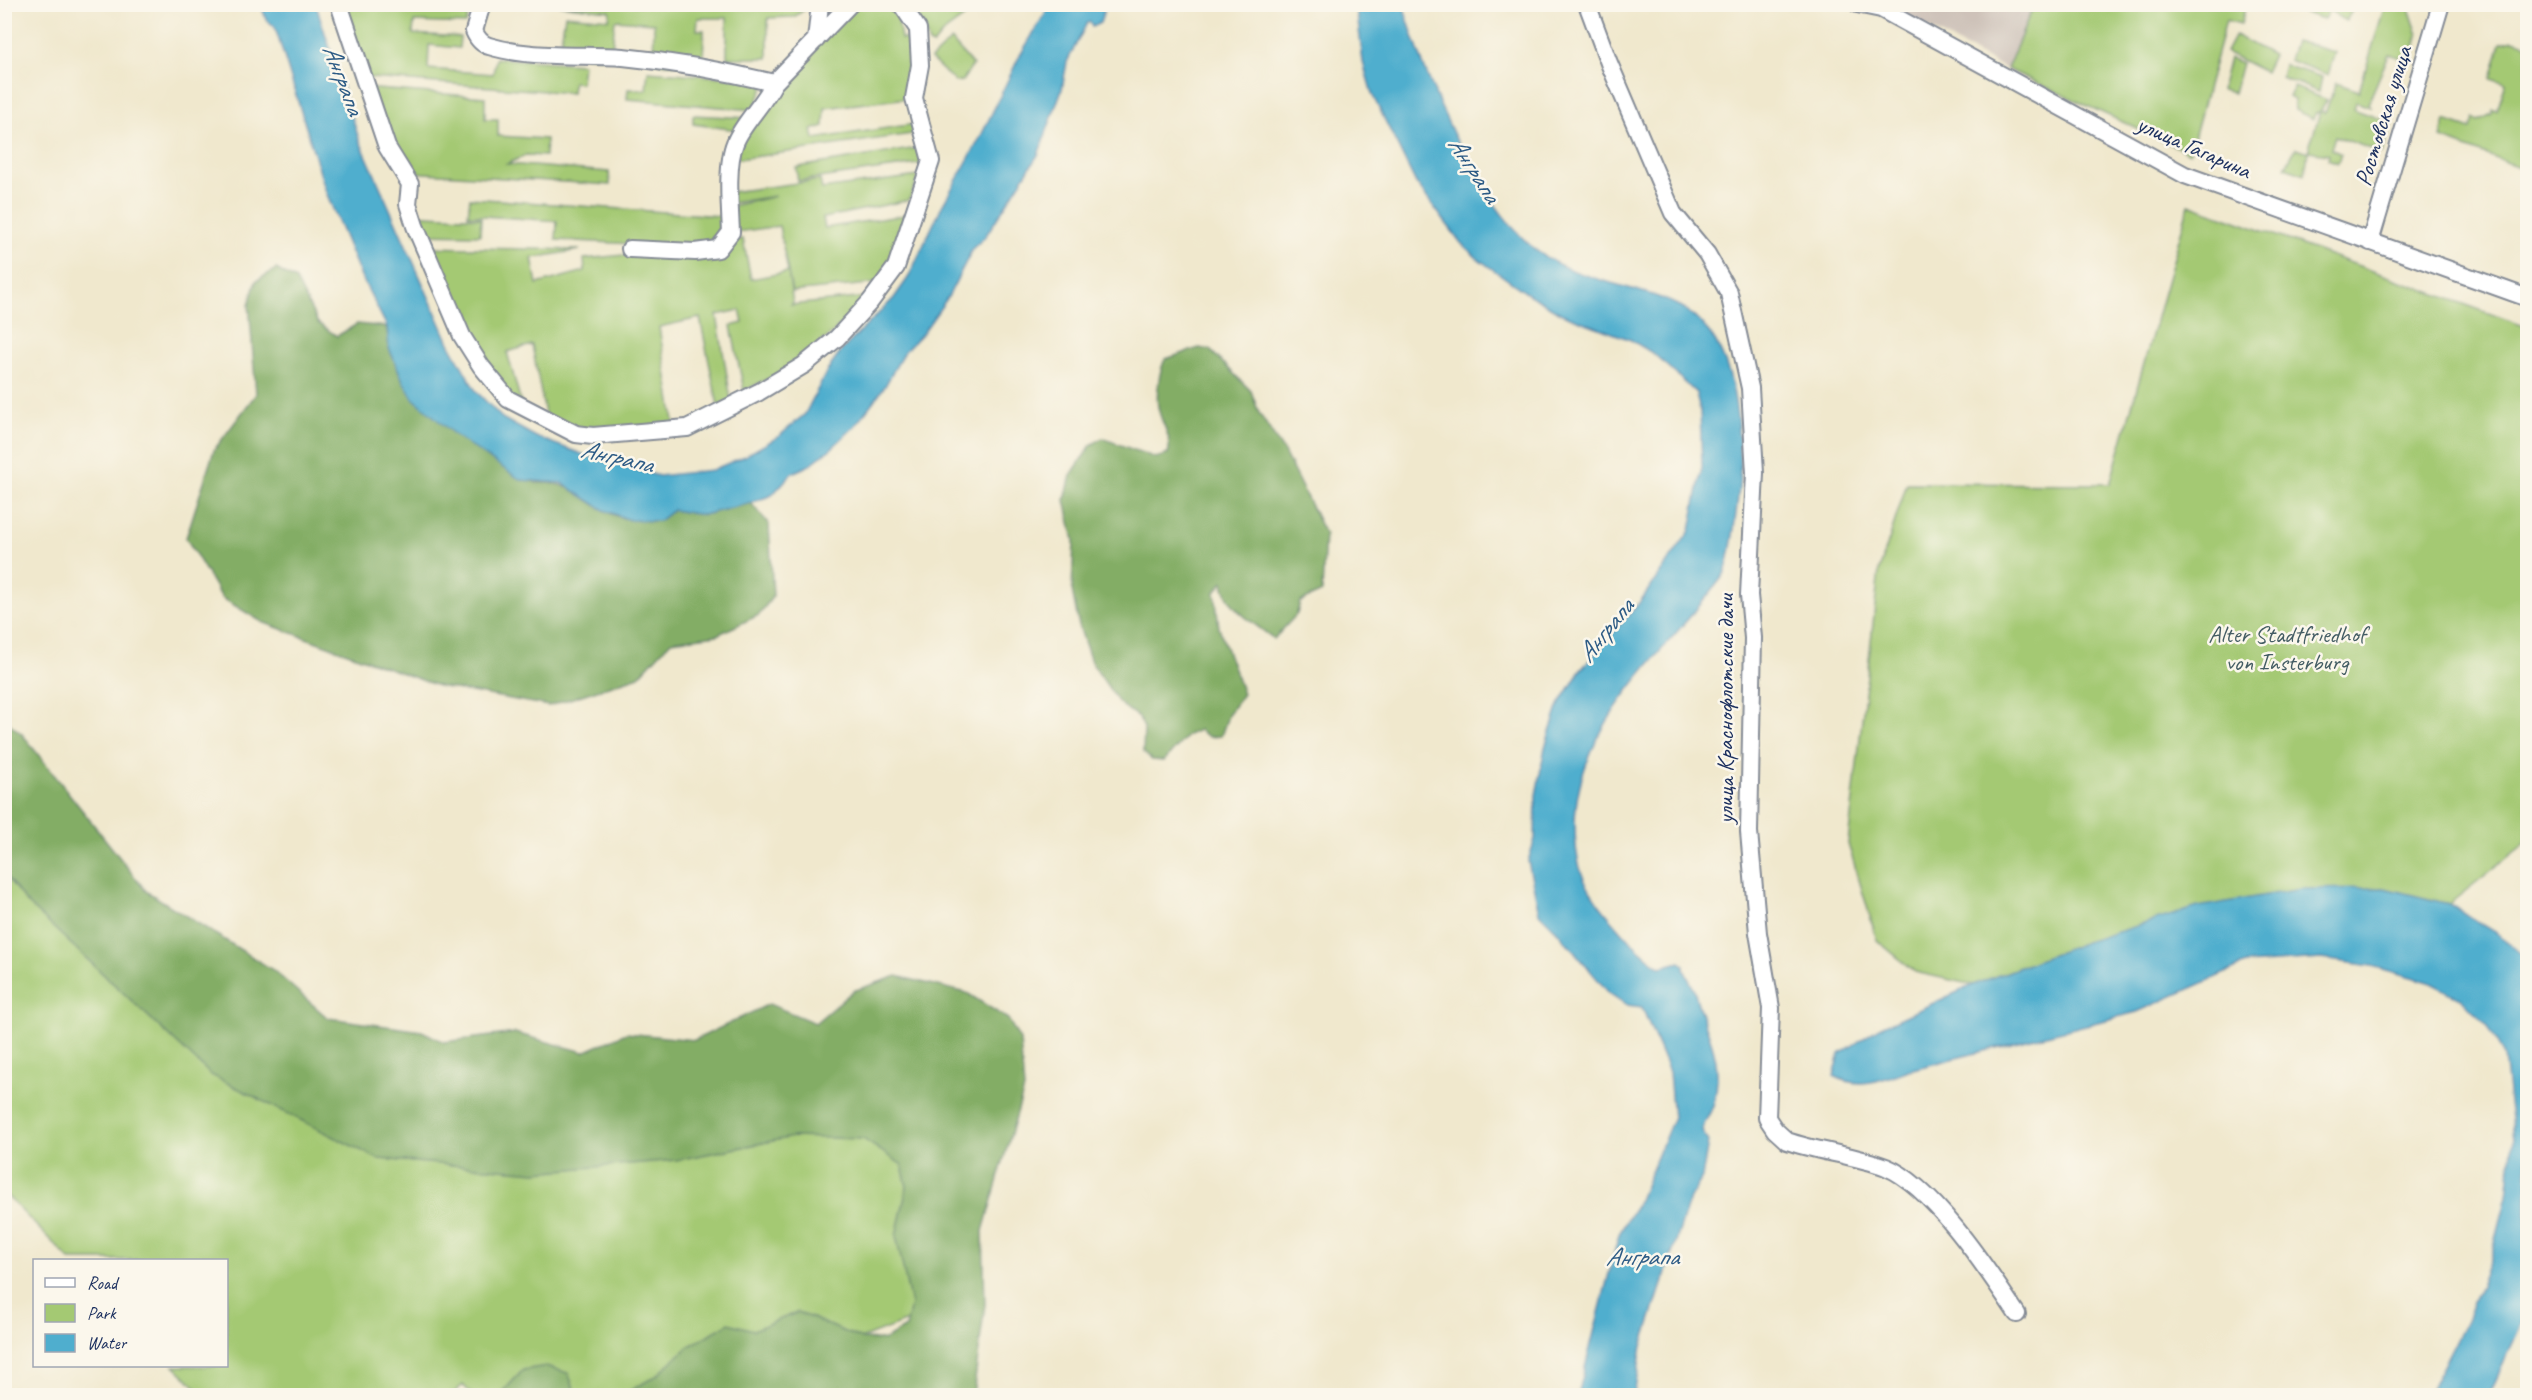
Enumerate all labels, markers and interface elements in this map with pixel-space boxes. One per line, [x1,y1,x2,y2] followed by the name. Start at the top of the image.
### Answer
[315,39,373,121] water label: Анграпа
[2348,41,2419,190] street label: Ростовская улица
[2131,108,2257,186] street label: улица Гагарина
[1441,130,1510,211] water label: Анграпа
[578,432,659,481] water label: Анграпа
[1570,590,1643,669] water label: Анграпа
[1710,592,1740,826] street label: улица Краснофлотские дачи
[2208,619,2371,677] park label: Alter Stadtfriedhof von Insterburg
[1606,1240,1681,1273] water label: Анграпа
[33,1259,228,1367] legend
[87,1272,120,1294] text: Road
[87,1302,117,1324] text: Park
[87,1332,128,1354] text: Water

